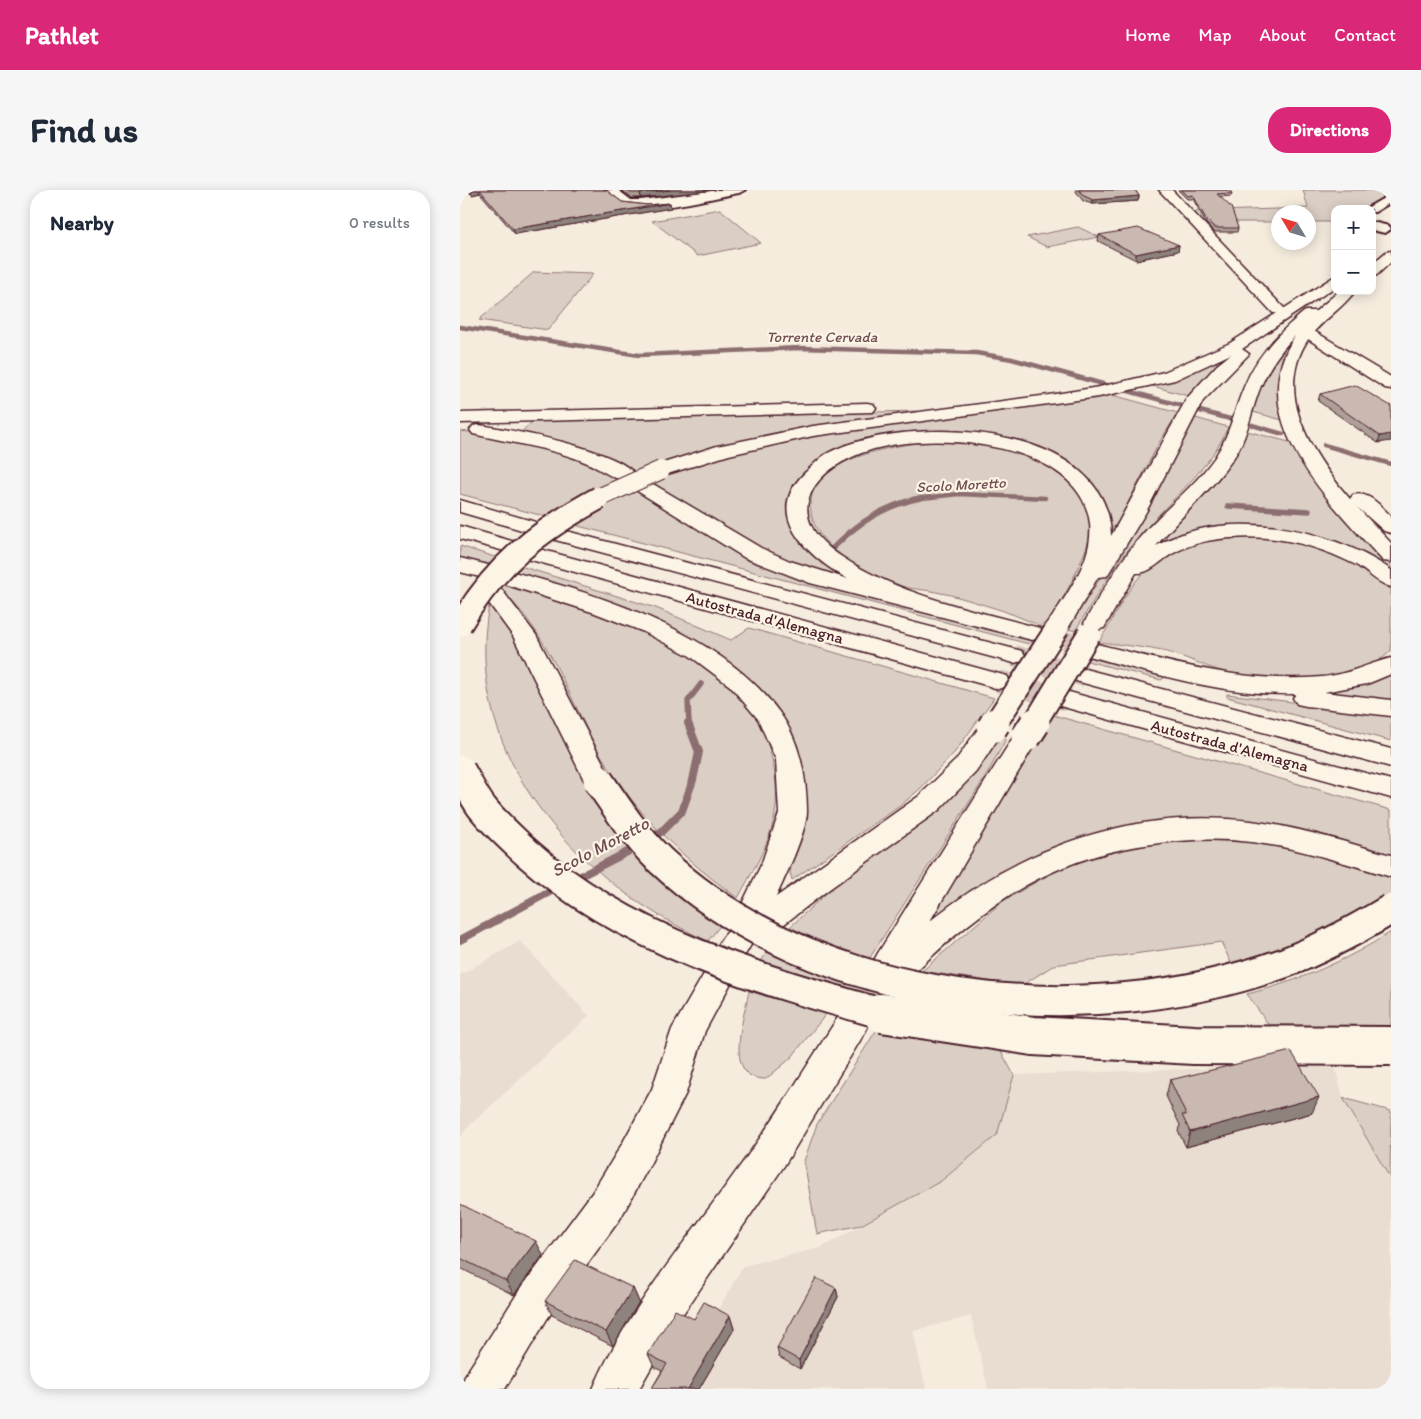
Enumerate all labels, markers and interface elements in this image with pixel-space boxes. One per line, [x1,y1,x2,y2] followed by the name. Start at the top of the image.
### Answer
[25,21,99,50] text: Pathlet
[1125,24,1171,46] text: Home
[1199,24,1232,46] text: Map
[1260,24,1306,46] text: About
[1334,24,1396,46] text: Contact
[1268,107,1391,153] button: Directions
[30,109,138,151] text: Find us
[1271,205,1316,250] north arrow
[1331,205,1376,295] map controls
[1331,205,1376,250] button: +
[50,210,114,235] text: Nearby
[349,213,410,232] text: 0 results
[1331,250,1376,295] button: −
[767,328,878,346] water label: Torrente Cervada
[916,474,1007,496] water label: Scolo Moretto
[684,587,846,648] street label: Autostrada d'Alemagna
[1149,715,1311,776] street label: Autostrada d'Alemagna
[547,812,653,882] water label: Scolo Moretto

